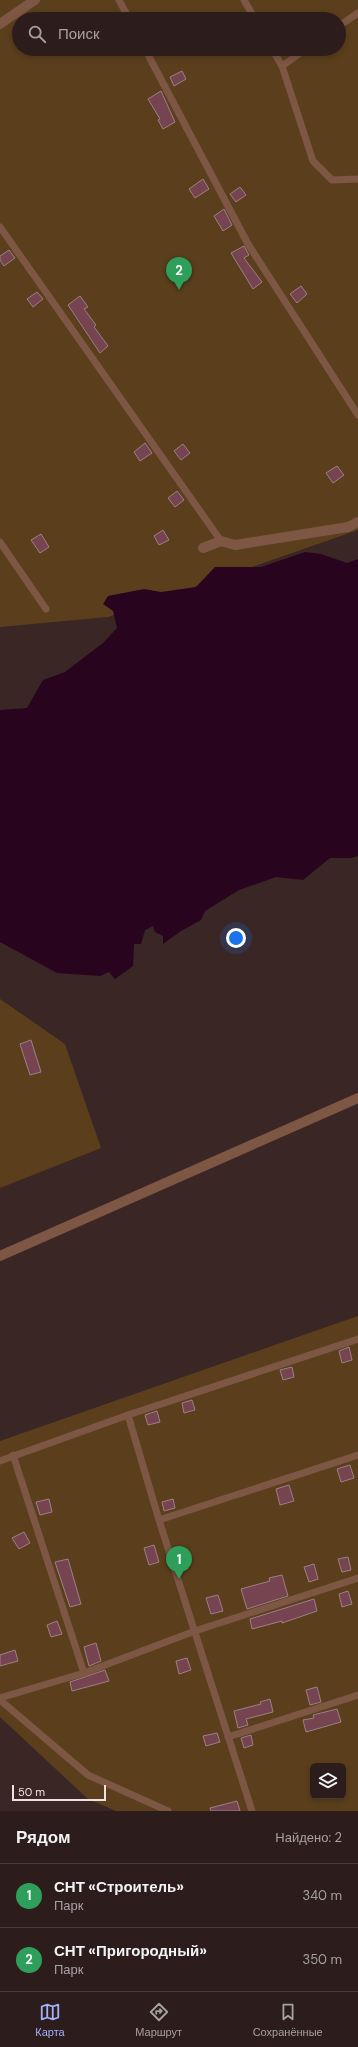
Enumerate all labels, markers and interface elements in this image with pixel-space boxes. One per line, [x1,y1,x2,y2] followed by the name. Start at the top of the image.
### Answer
[12,12,346,56] search box
[26,23,48,45] icon: search
[58,24,100,44] text: Поиск
[166,257,192,290] pin: 2
[226,928,246,948] your location
[166,1546,192,1579] pin: 1
[310,1763,346,1799] map controls
[310,1763,346,1799] button: layers
[12,1783,106,1802] scale bar
[18,1785,45,1799] text: 50 m
[16,1826,71,1848] text: Рядом
[275,1829,342,1846] text: Найдено: 2
[54,1877,184,1897] text: СНТ «Строитель»
[27,1887,31,1904] text: 1
[302,1887,342,1904] text: 340 m
[54,1897,84,1914] text: Парк
[54,1941,207,1961] text: СНТ «Пригородный»
[25,1951,33,1968] text: 2
[302,1951,342,1968] text: 350 m
[54,1961,84,1978] text: Парк
[35,2001,65,2039] tab: Карта
[135,2001,182,2039] tab: Маршрут
[253,2001,323,2039] tab: Сохранённые

